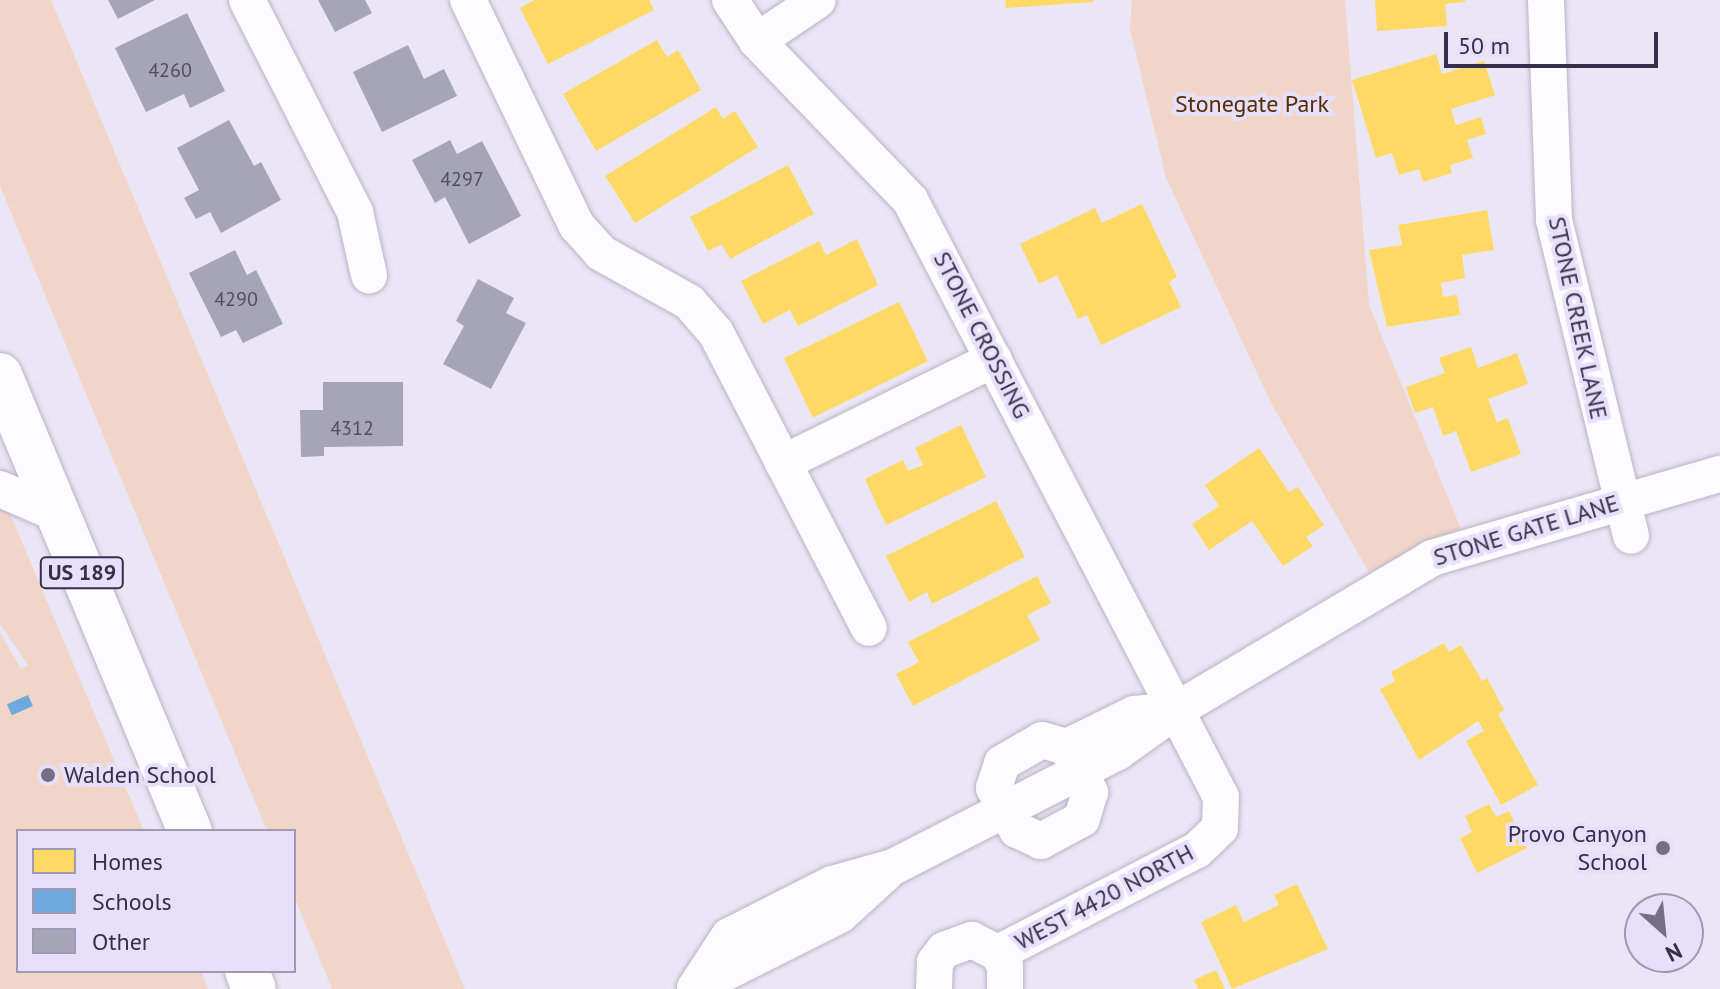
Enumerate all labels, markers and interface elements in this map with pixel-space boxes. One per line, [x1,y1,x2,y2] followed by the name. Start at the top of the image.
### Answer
[1448,16,1662,66] scale bar
[1458,30,1510,61] text: 50 m
[148,58,192,82] house number: 4260
[1175,90,1329,118] park label: Stonegate Park
[440,167,484,191] house number: 4297
[1542,214,1614,422] street label: STONE CREEK LANE
[928,247,1036,423] street label: STONE CROSSING
[214,287,258,311] house number: 4290
[330,416,374,440] house number: 4312
[1430,488,1622,572] street label: STONE GATE LANE
[38,555,126,591] road number: US 189
[64,761,216,789] place label: Walden School
[39,766,57,784] marker: Walden School
[1508,820,1647,876] place label: Provo Canyon School
[16,829,296,973] legend
[1009,838,1199,956] street label: WEST 4420 NORTH
[1654,839,1672,857] marker: Provo Canyon School
[92,846,163,877] text: Homes
[92,886,172,917] text: Schools
[1624,893,1704,973] north arrow
[92,926,150,957] text: Other
[1661,937,1687,968] text: N

